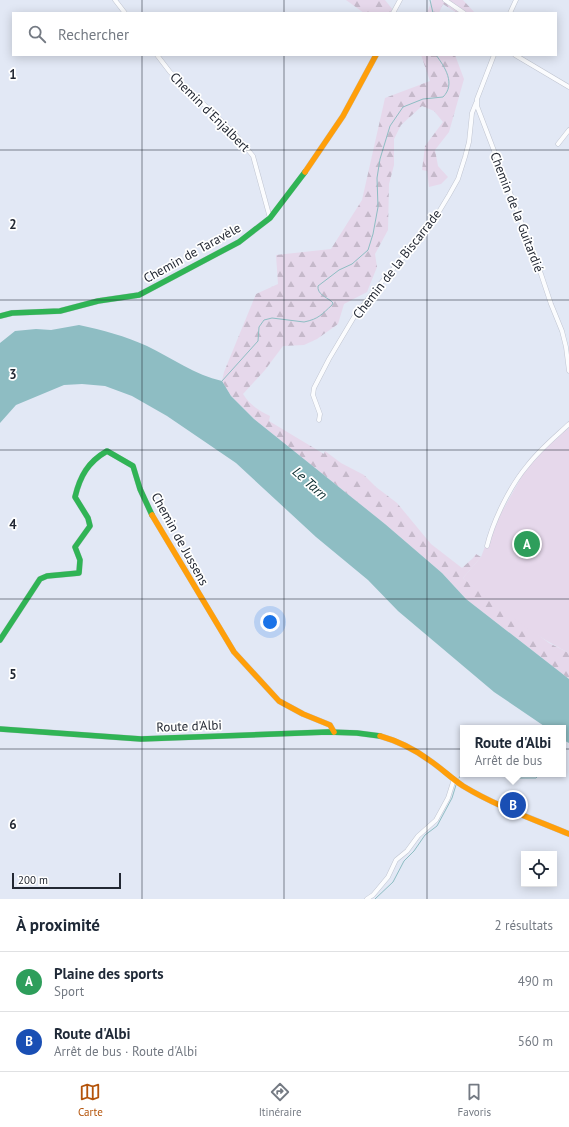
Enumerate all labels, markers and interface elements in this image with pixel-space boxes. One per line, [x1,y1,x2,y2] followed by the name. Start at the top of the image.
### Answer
[12,12,557,56] search box
[26,23,48,45] icon: search
[58,25,129,44] text: Rechercher
[9,66,17,83] text: 1
[166,68,254,156] street label: Chemin d'Enjalbert
[486,150,548,274] street label: Chemin de la Guitardié
[349,206,445,322] street label: Chemin de la Biscarrade
[9,216,17,233] text: 2
[140,219,244,287] street label: Chemin de Taravèle
[9,366,17,383] text: 3
[289,463,331,503] water label: Le Tarn
[147,490,213,588] street label: Chemin de Jussens
[9,516,17,533] text: 4
[514,529,540,559] pin: A
[260,612,280,632] your location
[9,666,17,683] text: 5
[156,716,222,736] street label: Route d'Albi
[460,725,566,777] popup
[475,733,551,752] text: Route d'Albi
[475,752,542,769] text: Arrêt de bus
[500,790,526,820] pin: B
[9,816,17,833] text: 6
[521,851,557,887] map controls
[521,851,557,887] button: locate
[12,871,121,890] scale bar
[18,873,48,887] text: 200 m
[16,914,100,936] text: À proximité
[494,917,553,934] text: 2 résultats
[54,964,164,983] text: Plaine des sports
[25,973,33,990] text: A
[518,973,553,990] text: 490 m
[54,983,84,1000] text: Sport
[54,1024,131,1043] text: Route d'Albi
[25,1033,33,1050] text: B
[518,1033,553,1050] text: 560 m
[54,1043,197,1060] text: Arrêt de bus · Route d'Albi
[78,1081,103,1119] tab: Carte
[259,1081,302,1119] tab: Itinéraire
[457,1081,491,1119] tab: Favoris

